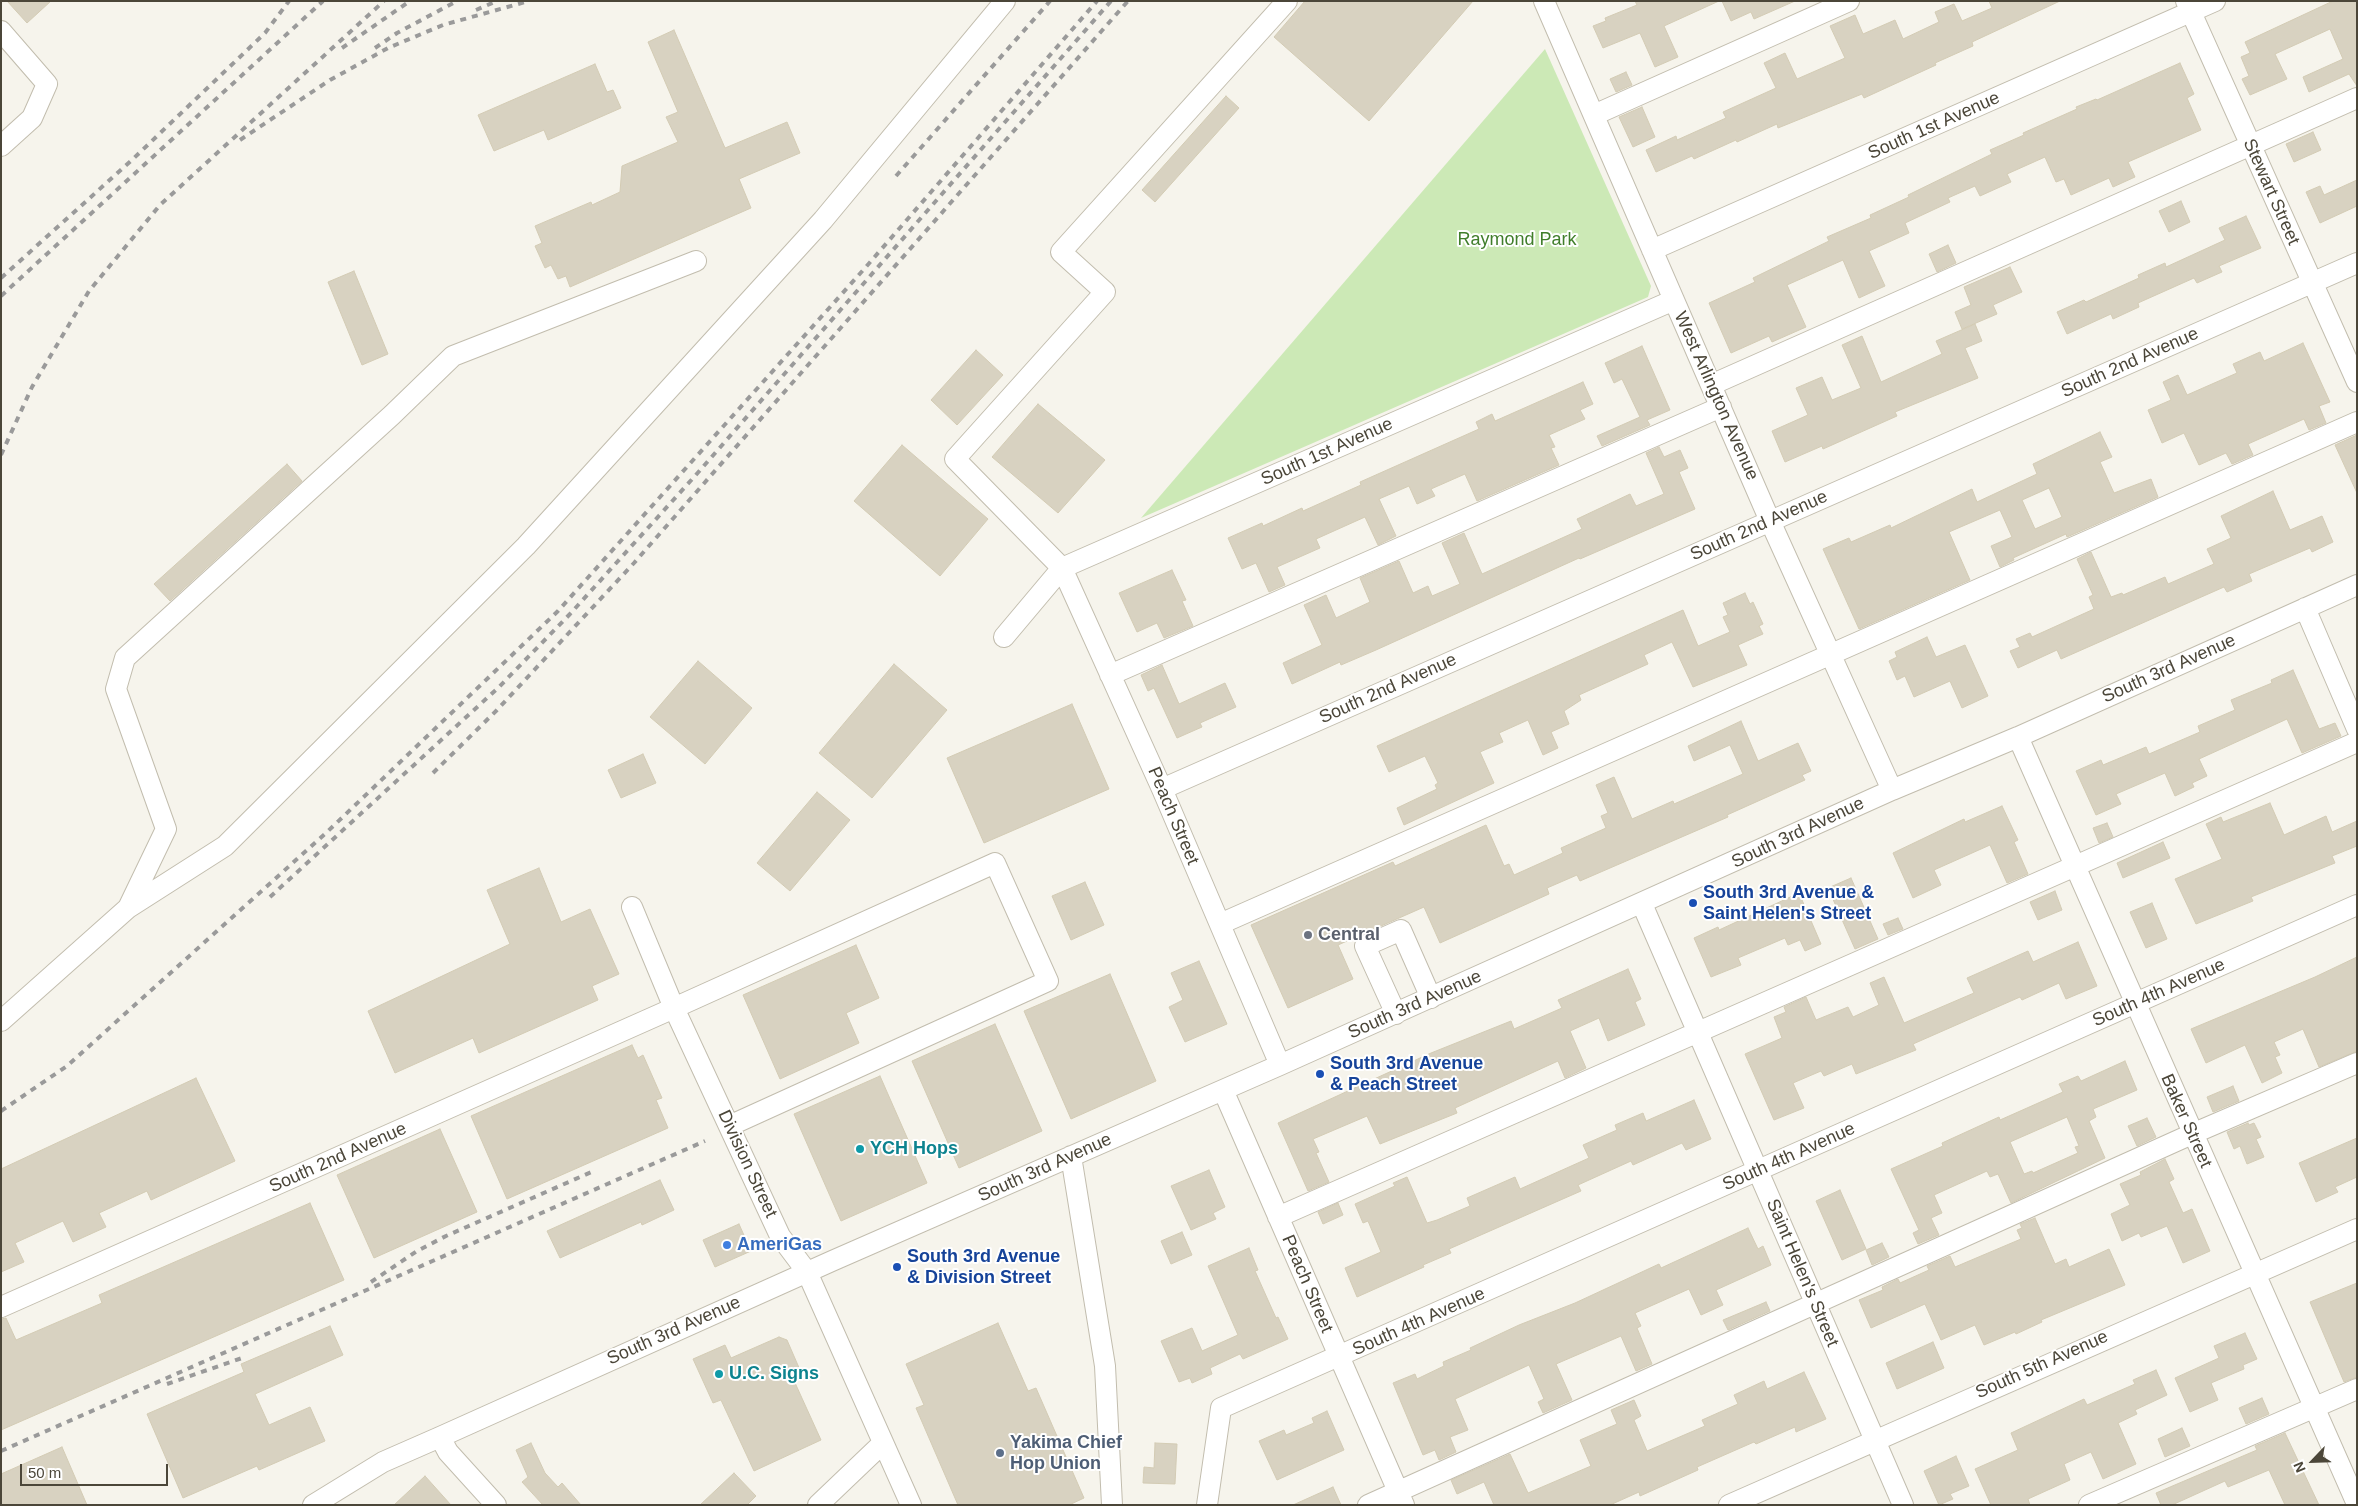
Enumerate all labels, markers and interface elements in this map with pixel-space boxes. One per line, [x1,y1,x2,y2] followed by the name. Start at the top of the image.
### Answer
[1865,87,2003,165] street label: South 1st Avenue
[2238,136,2304,248] street label: Stewart Street
[1457,229,1577,251] park label: Raymond Park
[1669,308,1763,484] street label: West Arlington Avenue
[2058,323,2202,403] street label: South 2nd Avenue
[1258,413,1396,491] street label: South 1st Avenue
[1687,486,1831,566] street label: South 2nd Avenue
[2099,630,2239,708] street label: South 3rd Avenue
[1316,649,1460,729] street label: South 2nd Avenue
[1143,764,1203,868] street label: Peach Street
[1728,793,1868,873] street label: South 3rd Avenue
[1703,882,1874,924] place label: South 3rd Avenue & Saint Helen's Street
[1687,897,1699,909] marker: South 3rd Avenue & Saint Helen's Street
[1318,924,1380,946] place label: Central
[1302,929,1314,941] marker: Central
[2089,954,2229,1032] street label: South 4th Avenue
[1345,966,1485,1044] street label: South 3rd Avenue
[1330,1053,1483,1096] place label: South 3rd Avenue & Peach Street
[1314,1068,1326,1080] marker: South 3rd Avenue & Peach Street
[2156,1071,2216,1171] street label: Baker Street
[713,1107,781,1221] street label: Division Street
[266,1118,410,1198] street label: South 2nd Avenue
[1719,1118,1859,1196] street label: South 4th Avenue
[975,1129,1115,1207] street label: South 3rd Avenue
[870,1138,958,1160] place label: YCH Hops
[854,1143,866,1155] marker: YCH Hops
[1761,1196,1843,1350] street label: Saint Helen's Street
[1277,1232,1337,1336] street label: Peach Street
[737,1234,822,1256] place label: AmeriGas
[721,1239,733,1251] marker: AmeriGas
[907,1246,1060,1288] place label: South 3rd Avenue & Division Street
[891,1261,903,1273] marker: South 3rd Avenue & Division Street
[1349,1283,1489,1361] street label: South 4th Avenue
[604,1292,744,1370] street label: South 3rd Avenue
[1972,1326,2112,1404] street label: South 5th Avenue
[729,1363,819,1385] place label: U.C. Signs
[713,1368,725,1380] marker: U.C. Signs
[1010,1432,1122,1475] place label: Yakima Chief Hop Union
[2288,1436,2338,1486] north arrow
[994,1447,1006,1459] marker: Yakima Chief Hop Union
[22,1454,170,1486] scale bar
[2290,1459,2309,1475] text: N
[28,1464,61,1481] text: 50 m

